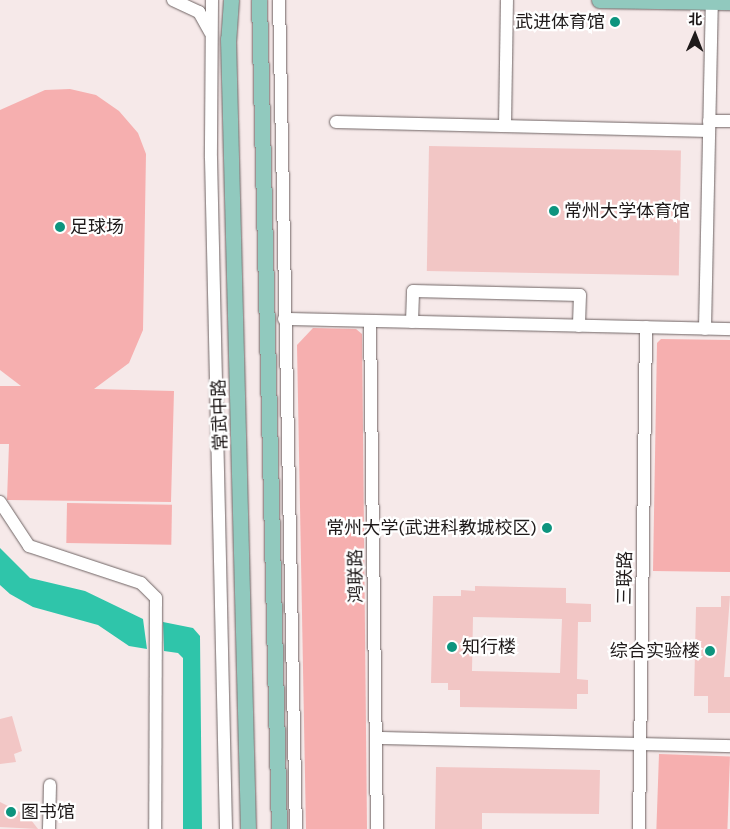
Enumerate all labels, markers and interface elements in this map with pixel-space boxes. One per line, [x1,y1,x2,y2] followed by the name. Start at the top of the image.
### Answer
[670,10,720,60] north arrow
[515,11,605,33] place label: 武进体育馆
[688,11,702,28] text: 北
[609,16,621,28] marker: 武进体育馆
[564,200,690,222] place label: 常州大学体育馆
[548,205,560,217] marker: 常州大学体育馆
[70,216,124,238] place label: 足球场
[54,221,66,233] marker: 足球场
[208,379,232,451] street label: 常武中路
[326,517,537,539] place label: 常州大学(武进科教城校区)
[541,522,553,534] marker: 常州大学(武进科教城校区)
[345,549,367,603] street label: 鸿联路
[614,551,636,605] street label: 三联路
[462,636,516,658] place label: 知行楼
[610,640,700,662] place label: 综合实验楼
[446,641,458,653] marker: 知行楼
[704,645,716,657] marker: 综合实验楼
[21,801,75,823] place label: 图书馆
[5,806,17,818] marker: 图书馆

